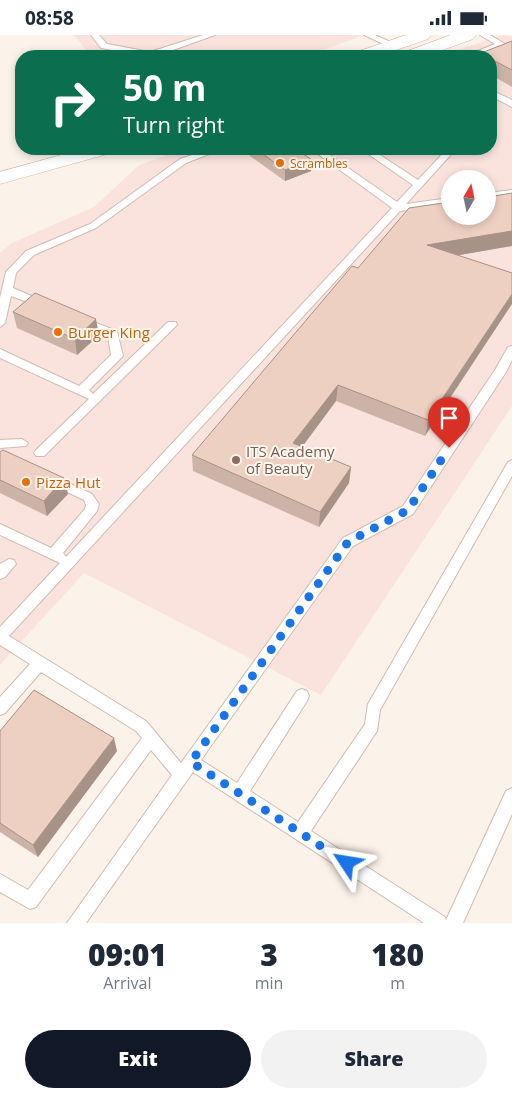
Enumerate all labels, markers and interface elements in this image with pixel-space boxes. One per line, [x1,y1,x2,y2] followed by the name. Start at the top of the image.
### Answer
[25,5,74,31] text: 08:58
[123,64,206,111] text: 50 m
[40,70,105,135] icon: right
[123,109,225,139] text: Turn right
[290,155,348,172] place label: Scrambles
[274,157,286,169] marker: Scrambles
[441,170,496,225] north arrow
[441,170,496,225] map controls
[68,322,150,342] place label: Burger King
[52,326,64,338] marker: Burger King
[428,397,470,448] pin
[435,404,463,432] icon: arrive
[246,441,335,478] place label: ITS Academy of Beauty
[230,454,242,466] marker: ITS Academy of Beauty
[36,472,101,492] place label: Pizza Hut
[20,476,32,488] marker: Pizza Hut
[320,836,372,888] position arrow
[88,934,167,975] text: 09:01
[260,934,278,975] text: 3
[371,934,424,975] text: 180
[103,972,151,994] text: Arrival
[255,972,283,994] text: min
[390,972,405,994] text: m
[25,1030,251,1088] button: Exit
[261,1030,487,1088] button: Share

